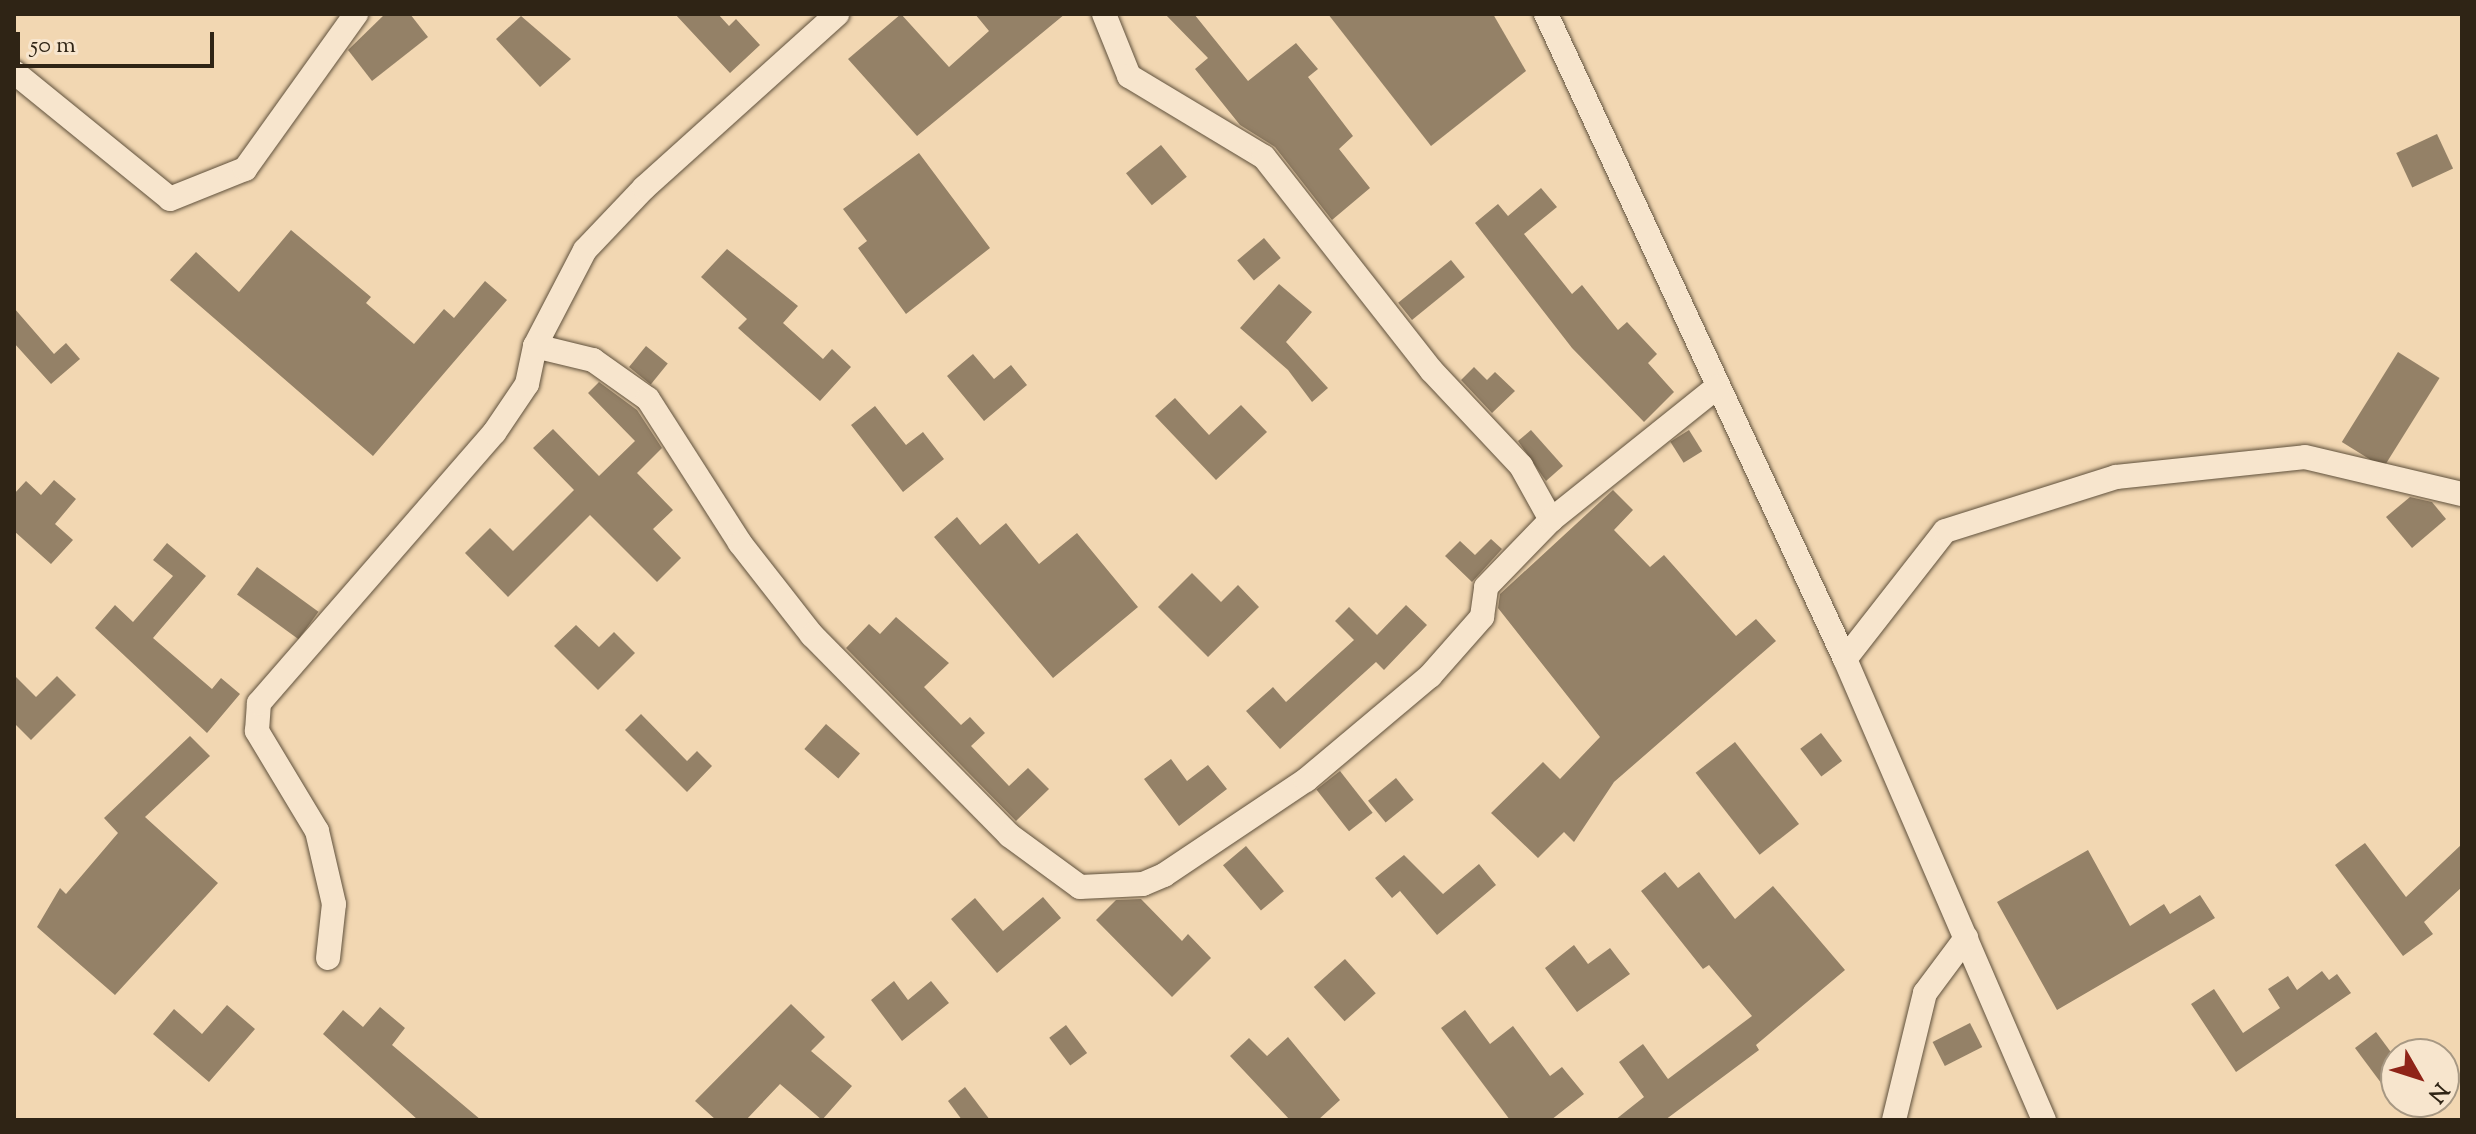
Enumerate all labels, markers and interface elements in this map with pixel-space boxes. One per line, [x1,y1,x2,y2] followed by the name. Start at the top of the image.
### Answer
[20,16,218,66] scale bar
[30,29,76,63] text: 50 m
[2380,1038,2460,1118] north arrow
[2419,1075,2455,1109] text: N

